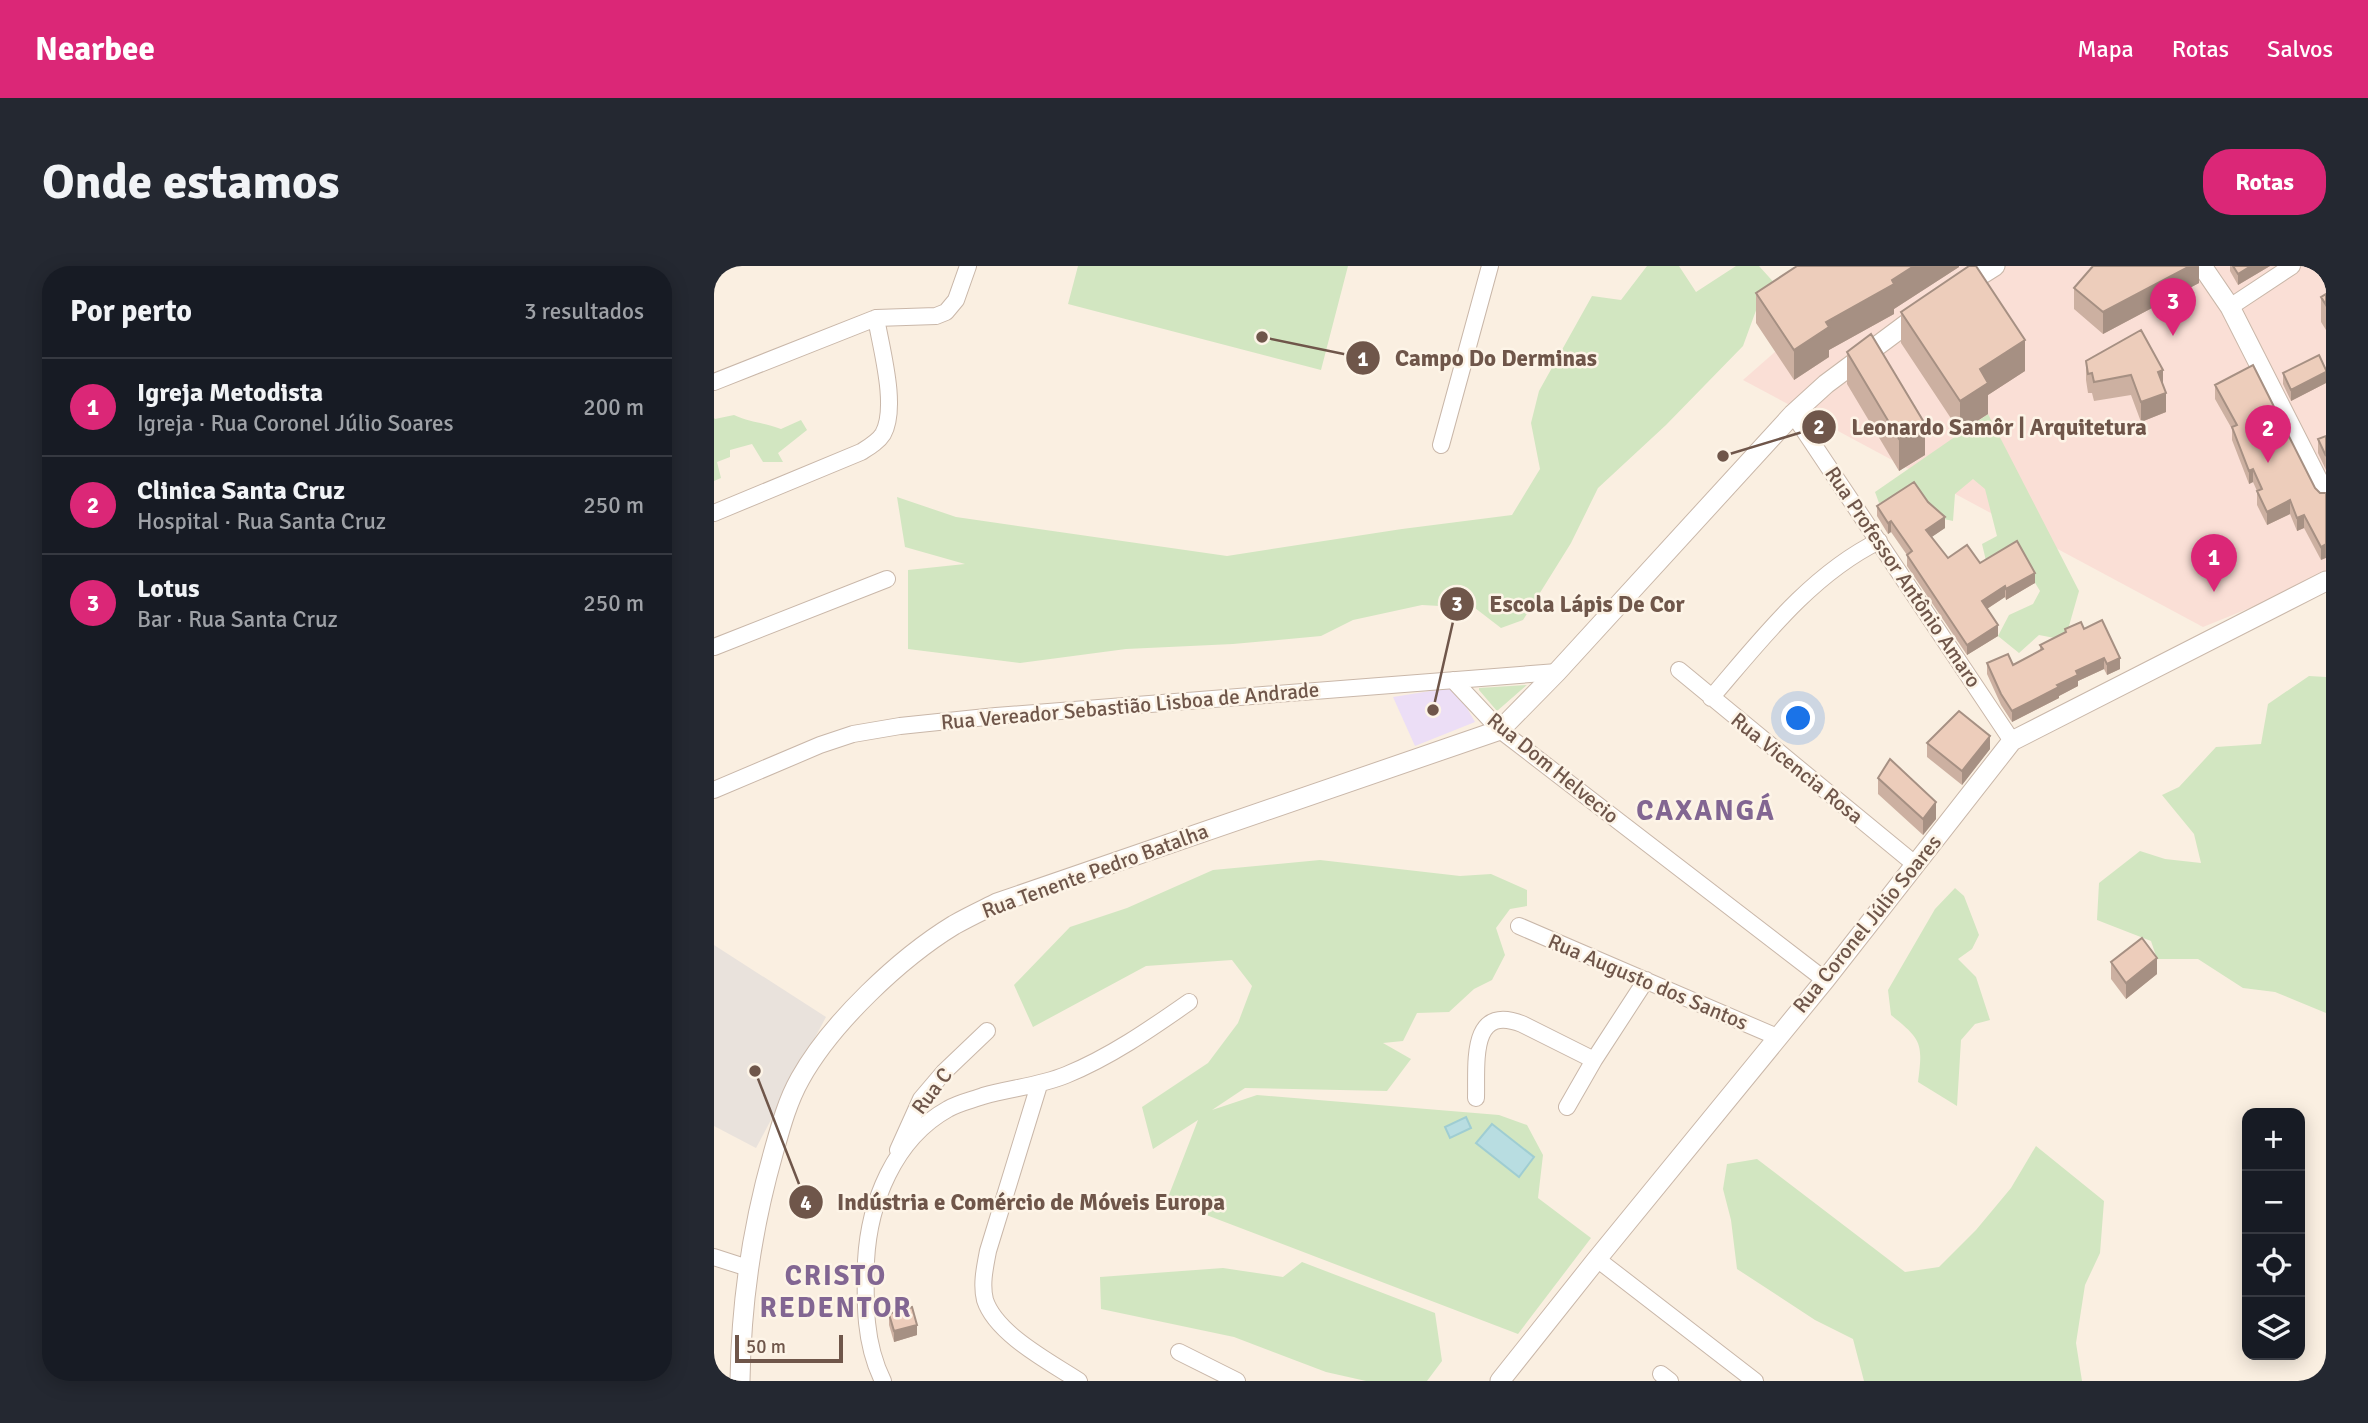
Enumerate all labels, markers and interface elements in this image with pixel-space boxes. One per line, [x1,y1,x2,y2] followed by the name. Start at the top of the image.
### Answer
[35,29,155,70] text: Nearbee
[2077,34,2134,64] text: Mapa
[2172,34,2229,64] text: Rotas
[2267,34,2333,64] text: Salvos
[2203,149,2326,215] button: Rotas
[42,152,339,212] text: Onde estamos
[2150,278,2196,336] pin: 3
[70,293,192,330] text: Por perto
[524,297,644,326] text: 3 resultados
[1346,336,1611,380] callout: Campo Do Derminas
[1395,344,1597,373] text: Campo Do Derminas
[1357,346,1369,372] text: 1
[137,377,323,409] text: Igreja Metodista
[87,393,99,422] text: 1
[583,393,644,422] text: 200 m
[1802,405,2161,449] callout: Leonardo Samôr | Arquitetura
[2245,405,2291,463] pin: 2
[137,409,454,438] text: Igreja · Rua Coronel Júlio Soares
[1851,413,2147,442] text: Leonardo Samôr | Arquitetura
[1813,414,1825,440] text: 2
[1819,461,1987,693] street label: Rua Professor Antônio Amaro
[137,475,345,507] text: Clinica Santa Cruz
[87,491,99,520] text: 2
[583,491,644,520] text: 250 m
[137,507,386,536] text: Hospital · Rua Santa Cruz
[2191,534,2237,592] pin: 1
[137,573,199,605] text: Lotus
[1440,582,1698,626] callout: Escola Lápis De Cor
[87,589,99,618] text: 3
[583,589,644,618] text: 250 m
[1489,590,1686,619] text: Escola Lápis De Cor
[1451,591,1463,617] text: 3
[137,605,338,634] text: Bar · Rua Santa Cruz
[940,676,1320,736] street label: Rua Vereador Sebastião Lisboa de Andrade
[1781,701,1815,735] your location
[1482,707,1624,829] street label: Rua Dom Helvecio
[1726,707,1868,829] street label: Rua Vicencia Rosa
[1636,792,1776,828] district label: CAXANGÁ
[978,818,1212,924] street label: Rua Tenente Pedro Batalha
[1787,830,1947,1018] street label: Rua Coronel Júlio Soares
[1544,928,1752,1036] street label: Rua Augusto dos Santos
[906,1063,958,1119] street label: Rua C
[2242,1108,2305,1360] map controls
[2242,1108,2305,1171] button: +
[2242,1171,2305,1234] button: −
[788,1180,1239,1224] callout: Indústria e Comércio de Móveis Europa
[837,1188,1225,1217] text: Indústria e Comércio de Móveis Europa
[800,1190,812,1216] text: 4
[2242,1234,2305,1297] button: locate
[759,1259,913,1325] district label: CRISTO REDENTOR
[2242,1297,2305,1360] button: layers
[735,1332,844,1364] scale bar
[746,1335,786,1359] text: 50 m

